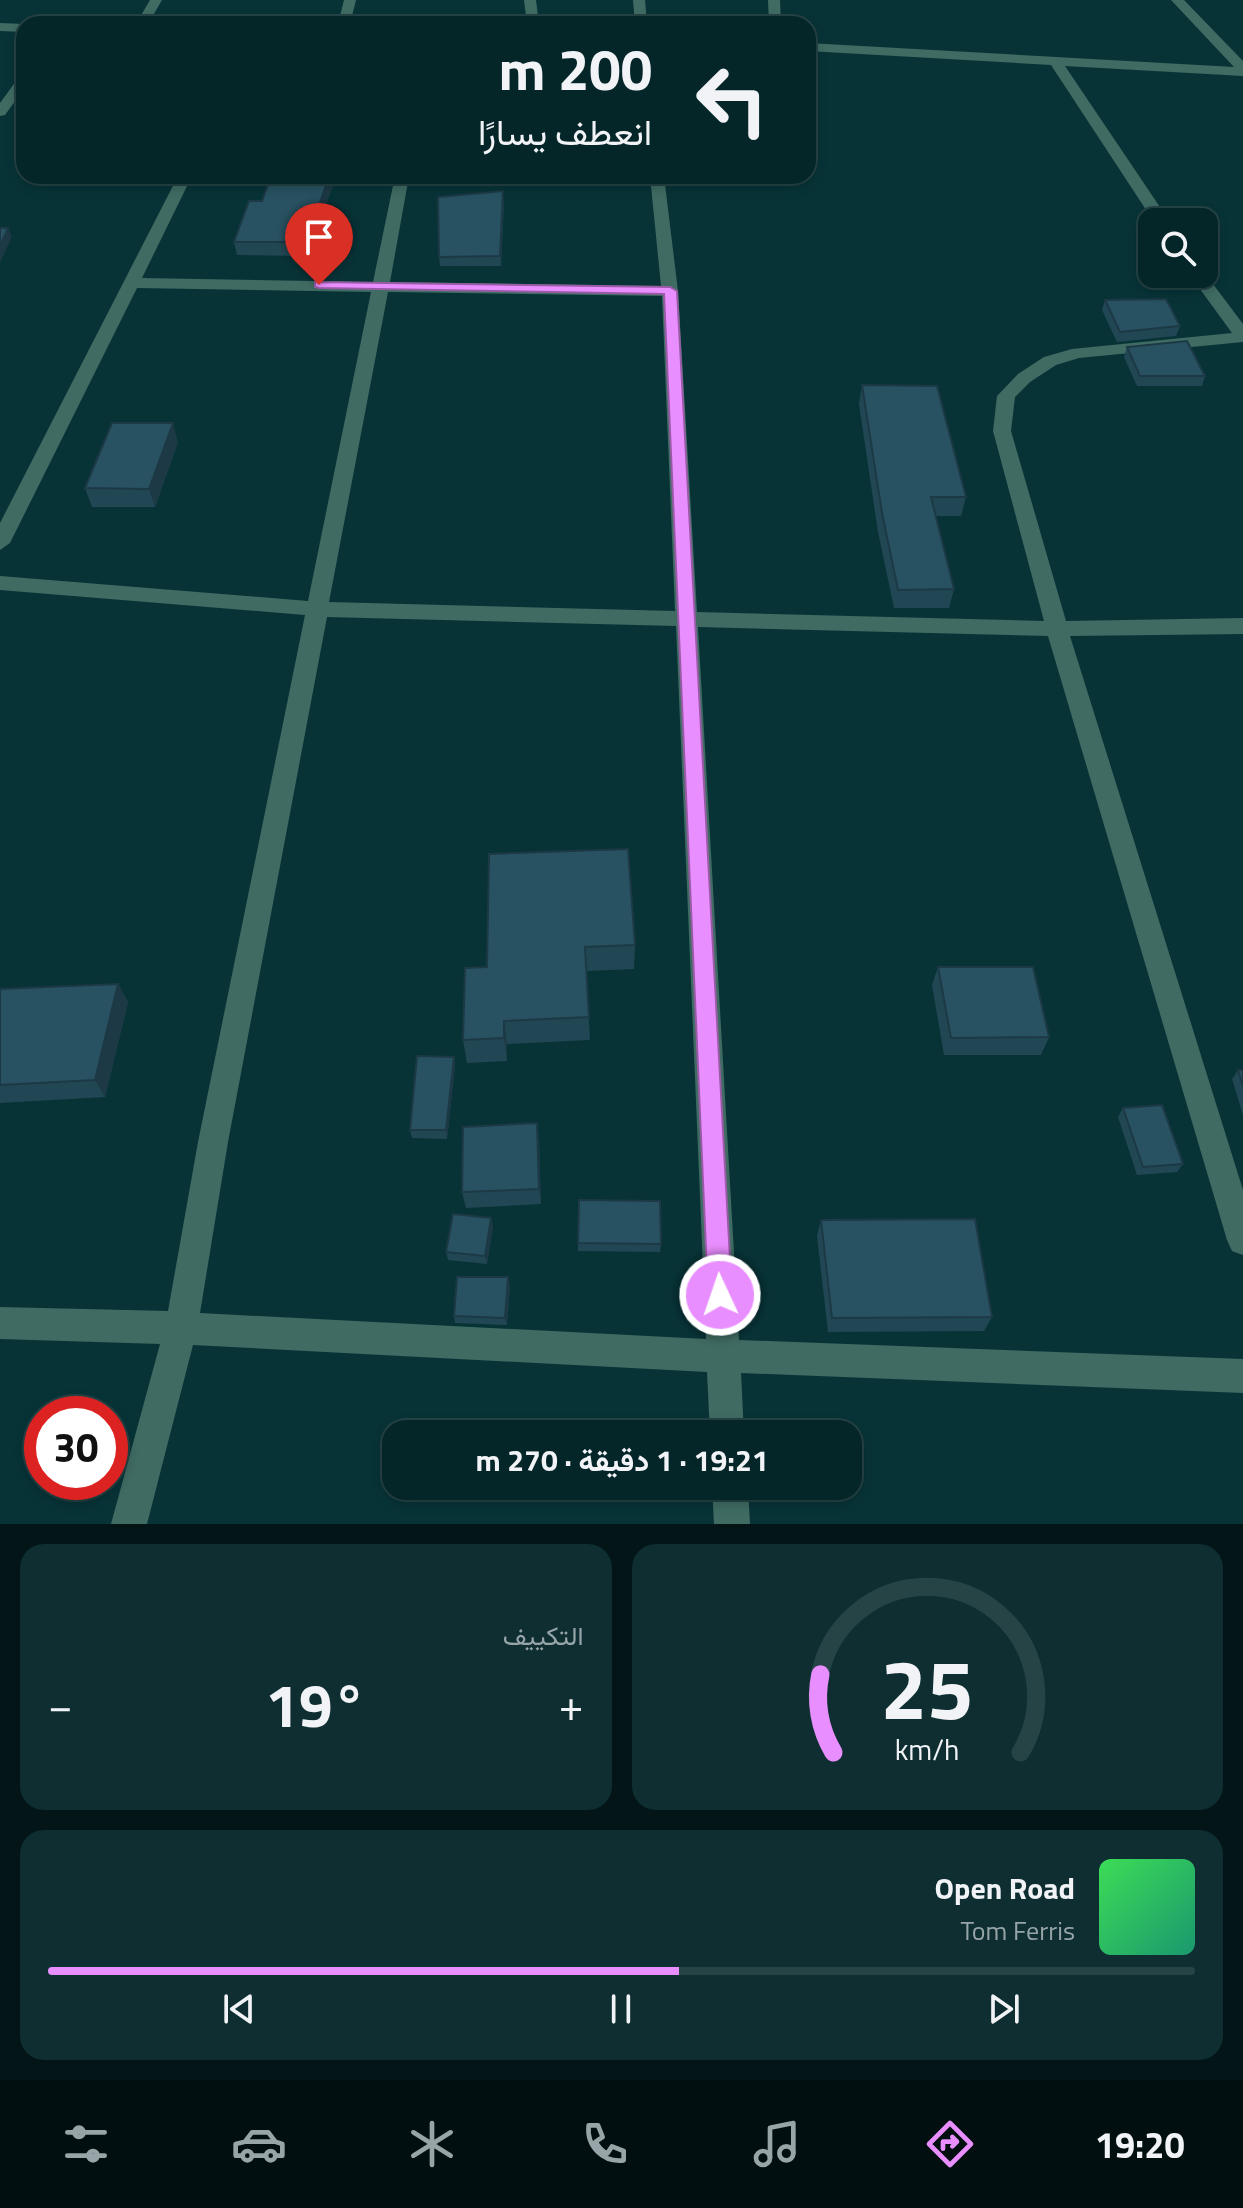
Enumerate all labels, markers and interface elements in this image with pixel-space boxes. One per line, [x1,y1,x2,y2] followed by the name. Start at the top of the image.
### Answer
[499,27,652,112] text: 200 m
[680,48,784,152] icon: left
[478,104,652,159] text: انعطف يسارًا
[285,203,353,285] pin
[1138,208,1218,288] map controls
[1138,208,1218,288] button: search
[297,215,341,259] icon: arrive
[678,1253,762,1337] position arrow
[24,1396,128,1500] speed limit sign: 30
[476,1437,769,1483] text: 19:21 · 1 دقيقة · 270 m
[503,1616,584,1655] text: التكييف
[881,1625,974,1751] text: 25
[265,1659,366,1750] text: 19°
[48,1671,73,1738] text: −
[559,1671,584,1738] text: +
[895,1728,960,1771] text: km/h
[935,1865,1075,1911] text: Open Road
[960,1911,1075,1950] text: Tom Ferris
[217,1987,261,2031] icon: previous
[599,1987,643,2031] icon: pause
[982,1987,1026,2031] icon: next
[58,2116,114,2172] icon: filters
[231,2116,287,2172] icon: car
[404,2116,460,2172] icon: climate
[577,2116,633,2172] icon: phone
[749,2116,805,2172] icon: music
[922,2116,978,2172] icon: directions
[1095,2117,1185,2172] text: 19:20

